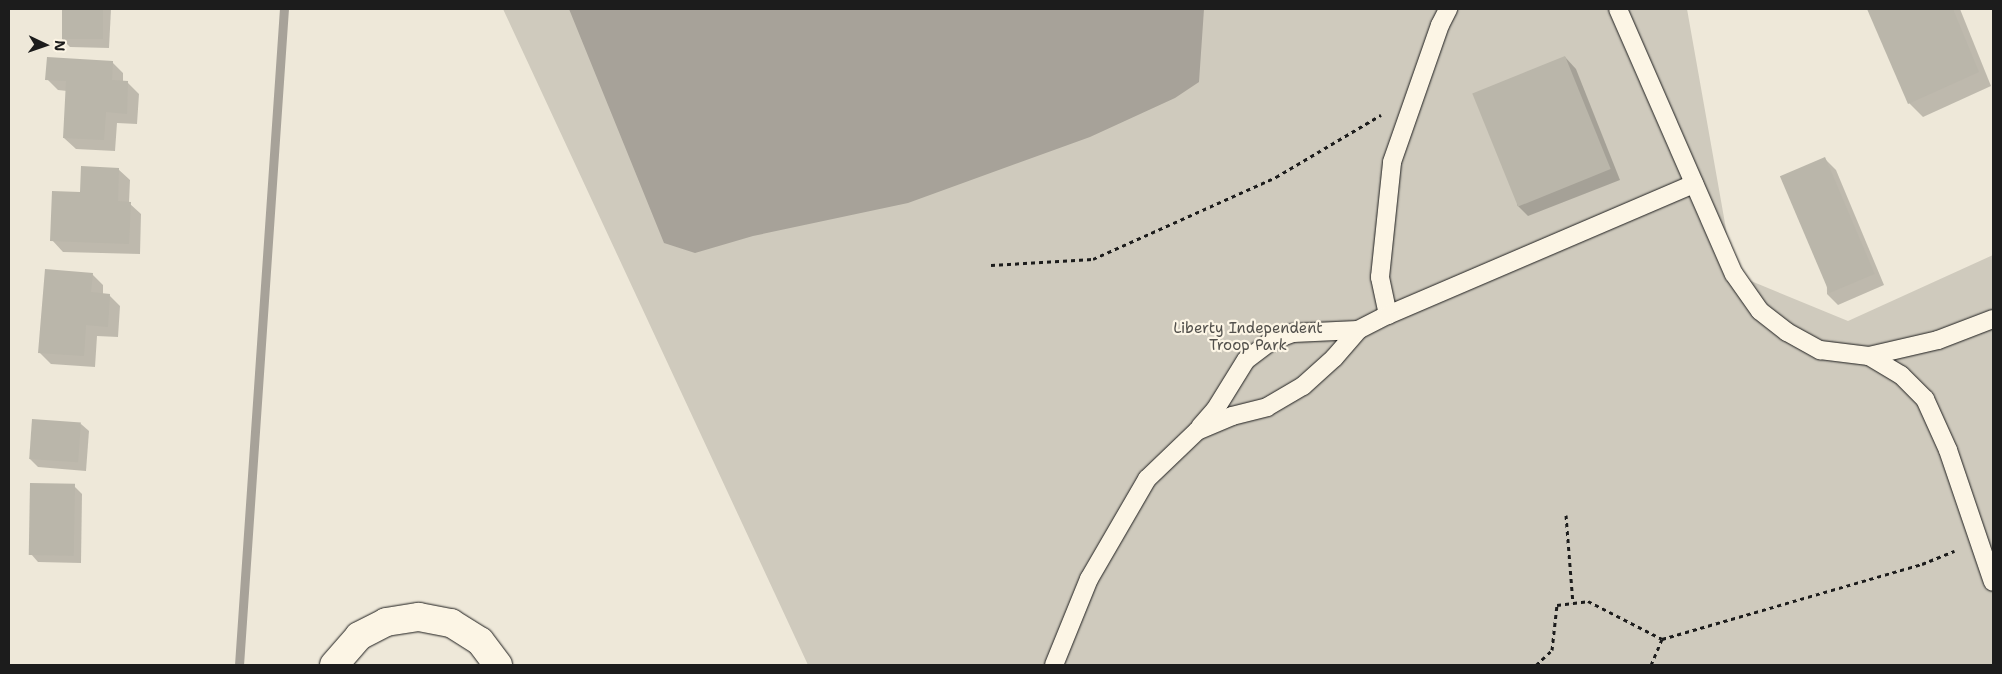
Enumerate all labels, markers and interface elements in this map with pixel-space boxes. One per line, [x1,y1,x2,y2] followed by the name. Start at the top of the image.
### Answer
[20,20,70,70] north arrow
[51,40,69,52] text: N
[1173,319,1323,354] park label: Liberty Independent Troop Park

